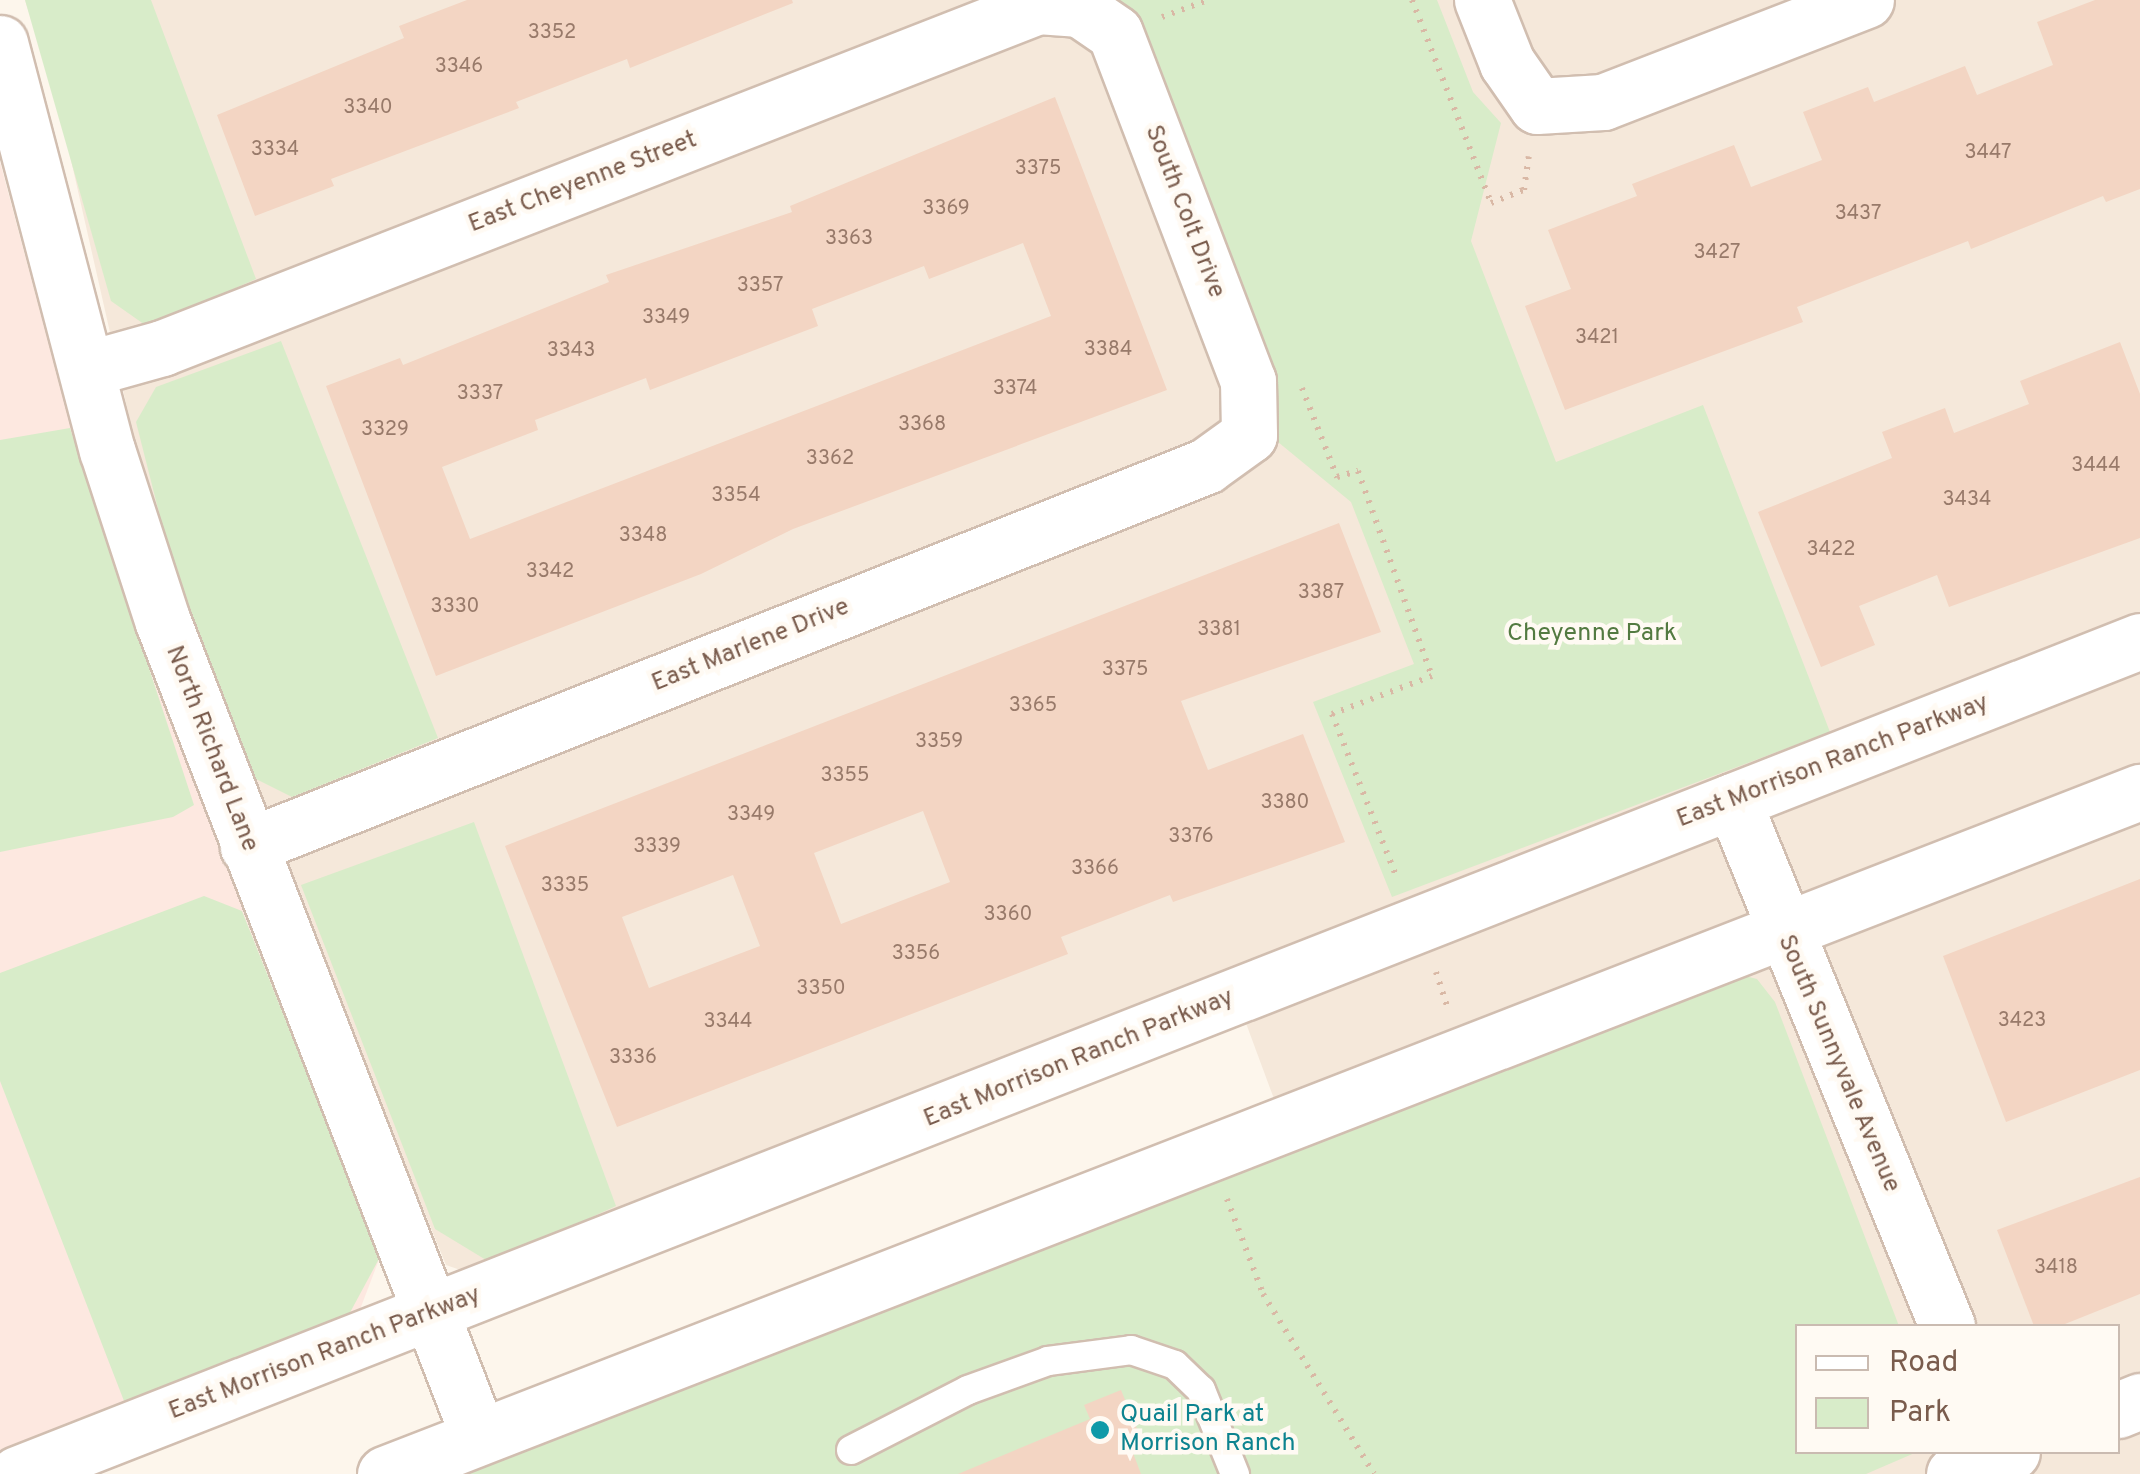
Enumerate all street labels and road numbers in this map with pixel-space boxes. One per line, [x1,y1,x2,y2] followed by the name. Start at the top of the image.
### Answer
[1137,121,1231,303] street label: South Colt Drive
[465,126,701,240] street label: East Cheyenne Street
[648,593,854,699] street label: East Marlene Drive
[158,642,264,856] street label: North Richard Lane
[1673,689,1993,835] street label: East Morrison Ranch Parkway
[1770,930,1906,1198] street label: South Sunnyvale Avenue
[920,983,1238,1135] street label: East Morrison Ranch Parkway
[165,1281,485,1427] street label: East Morrison Ranch Parkway

